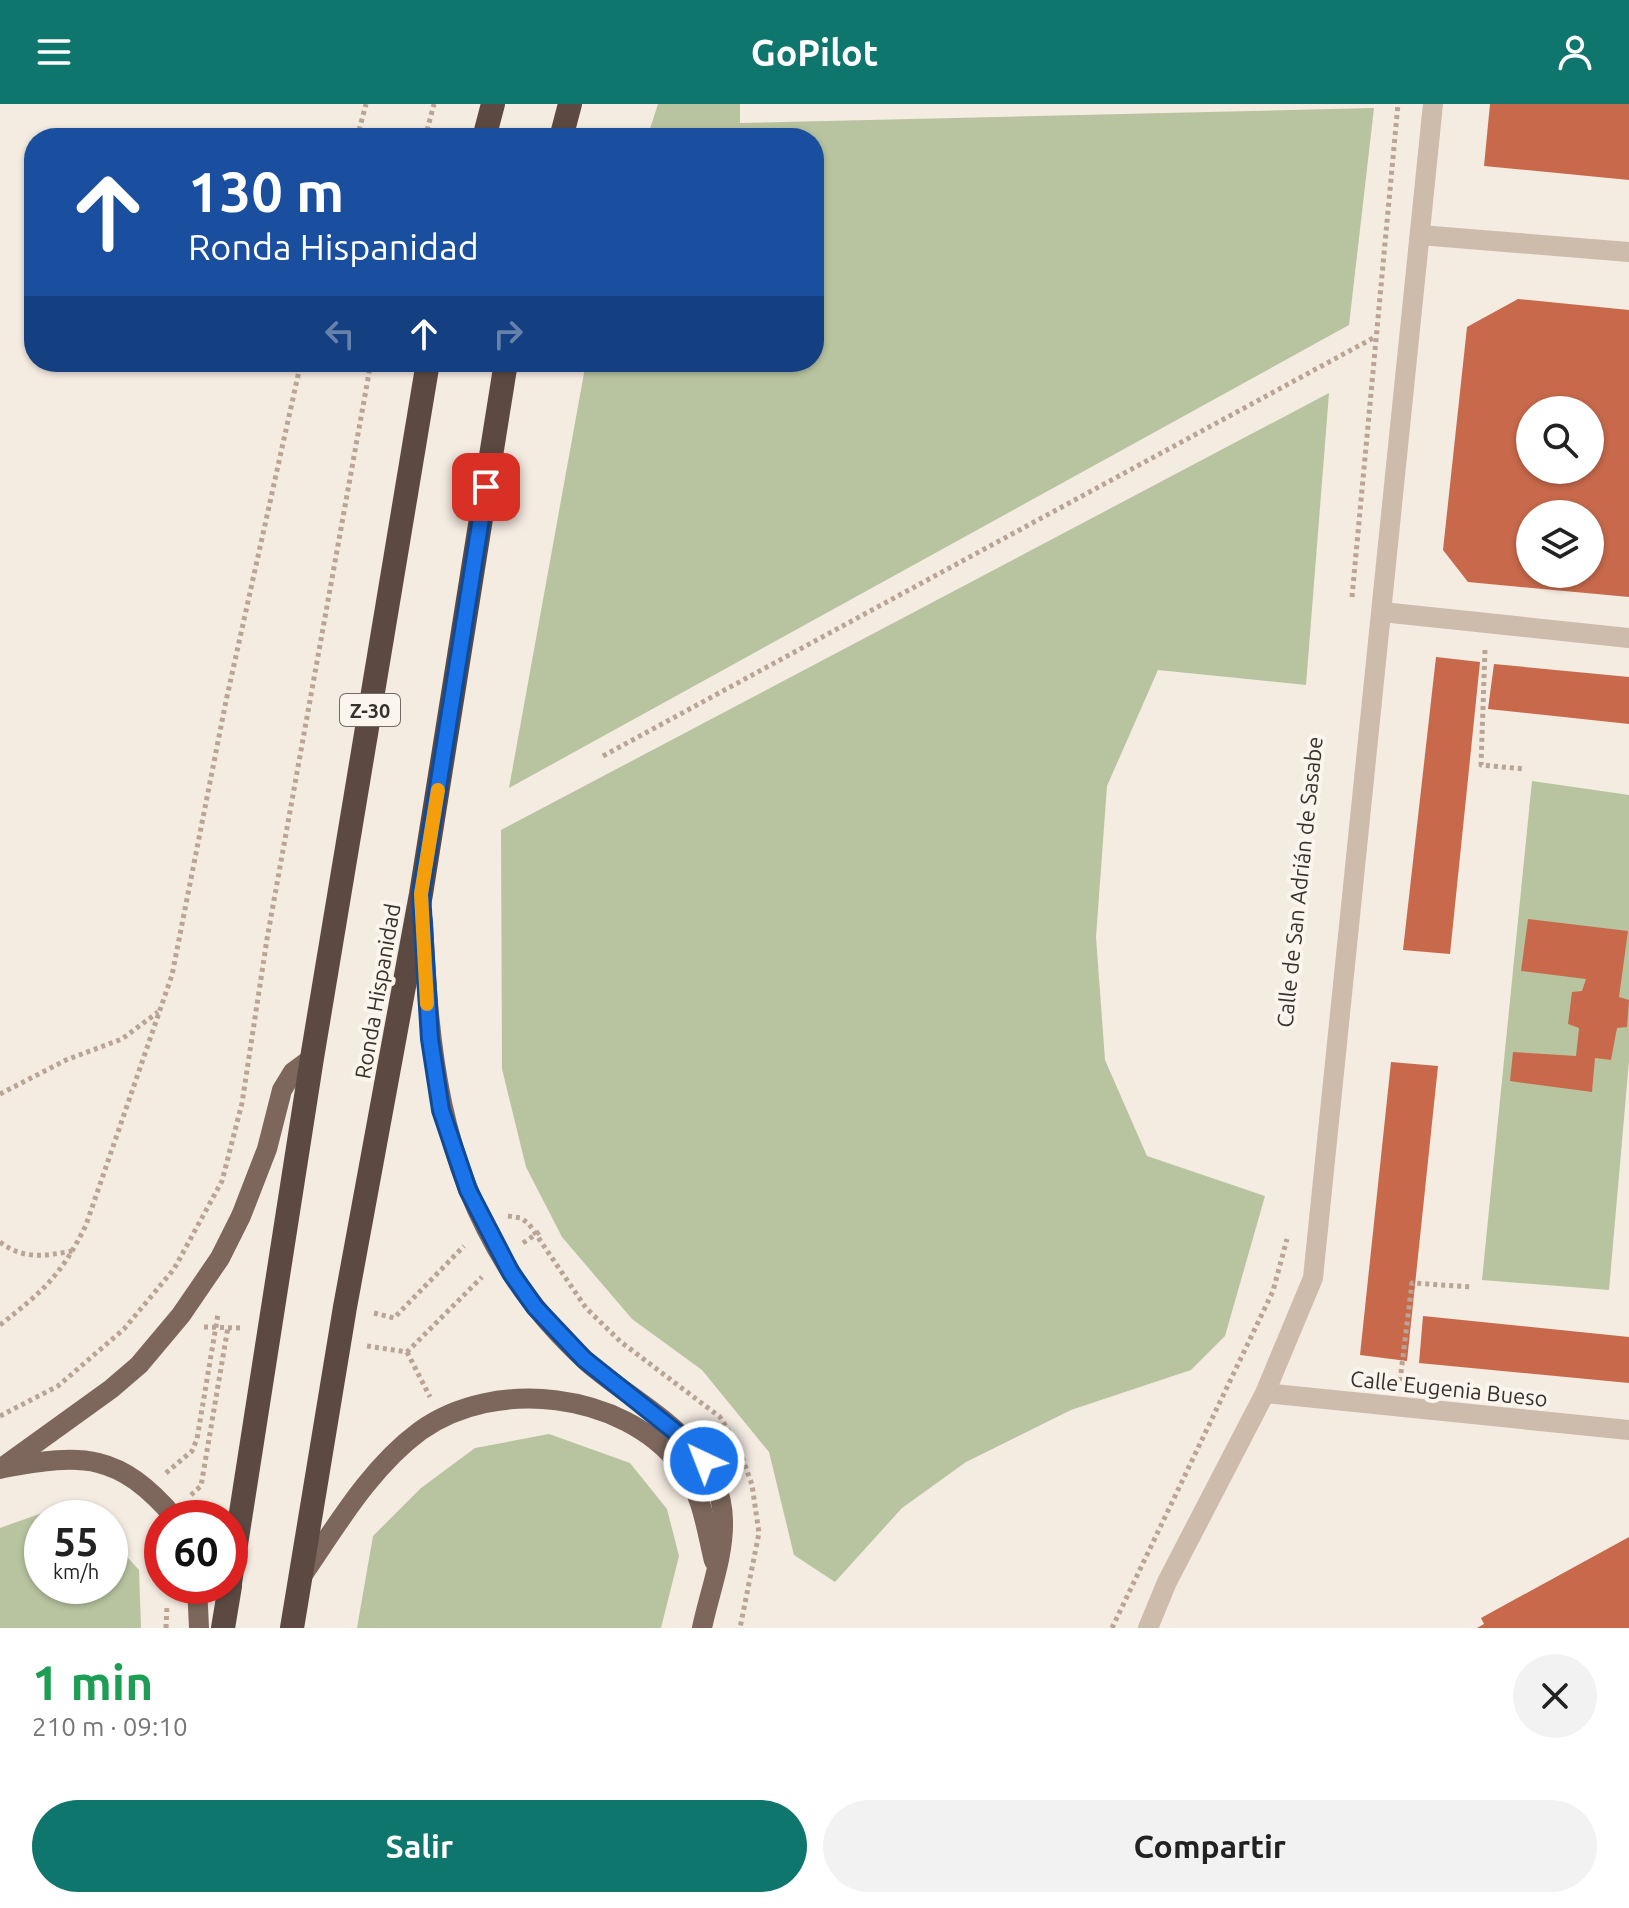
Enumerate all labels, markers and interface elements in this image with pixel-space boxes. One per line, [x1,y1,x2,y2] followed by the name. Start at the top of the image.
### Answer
[32,30,76,74] icon: menu
[1553,30,1597,74] icon: person
[751,32,878,73] text: GoPilot
[56,160,160,264] icon: ahead
[188,160,344,223] text: 130 m
[188,226,479,267] text: Ronda Hispanidad
[318,312,362,356] icon: left
[402,312,446,356] icon: ahead
[486,312,530,356] icon: right
[1516,396,1604,588] map controls
[1516,396,1604,484] button: search
[452,453,520,521] pin
[464,465,508,509] icon: arrive
[1516,500,1604,588] button: layers
[340,694,400,726] road number: Z-30
[1271,735,1327,1029] street label: Calle de San Adrián de Sasabe
[349,901,405,1081] street label: Ronda Hispanidad
[1349,1365,1549,1411] street label: Calle Eugenia Bueso
[662,1419,746,1503] position arrow
[144,1500,248,1604] speed limit sign: 60
[53,1519,99,1564] text: 55
[53,1560,99,1583] text: km/h
[1513,1654,1597,1738] button: close
[32,1655,153,1709] text: 1 min
[32,1712,188,1741] text: 210 m · 09:10
[32,1800,807,1892] button: Salir
[823,1800,1597,1892] button: Compartir

